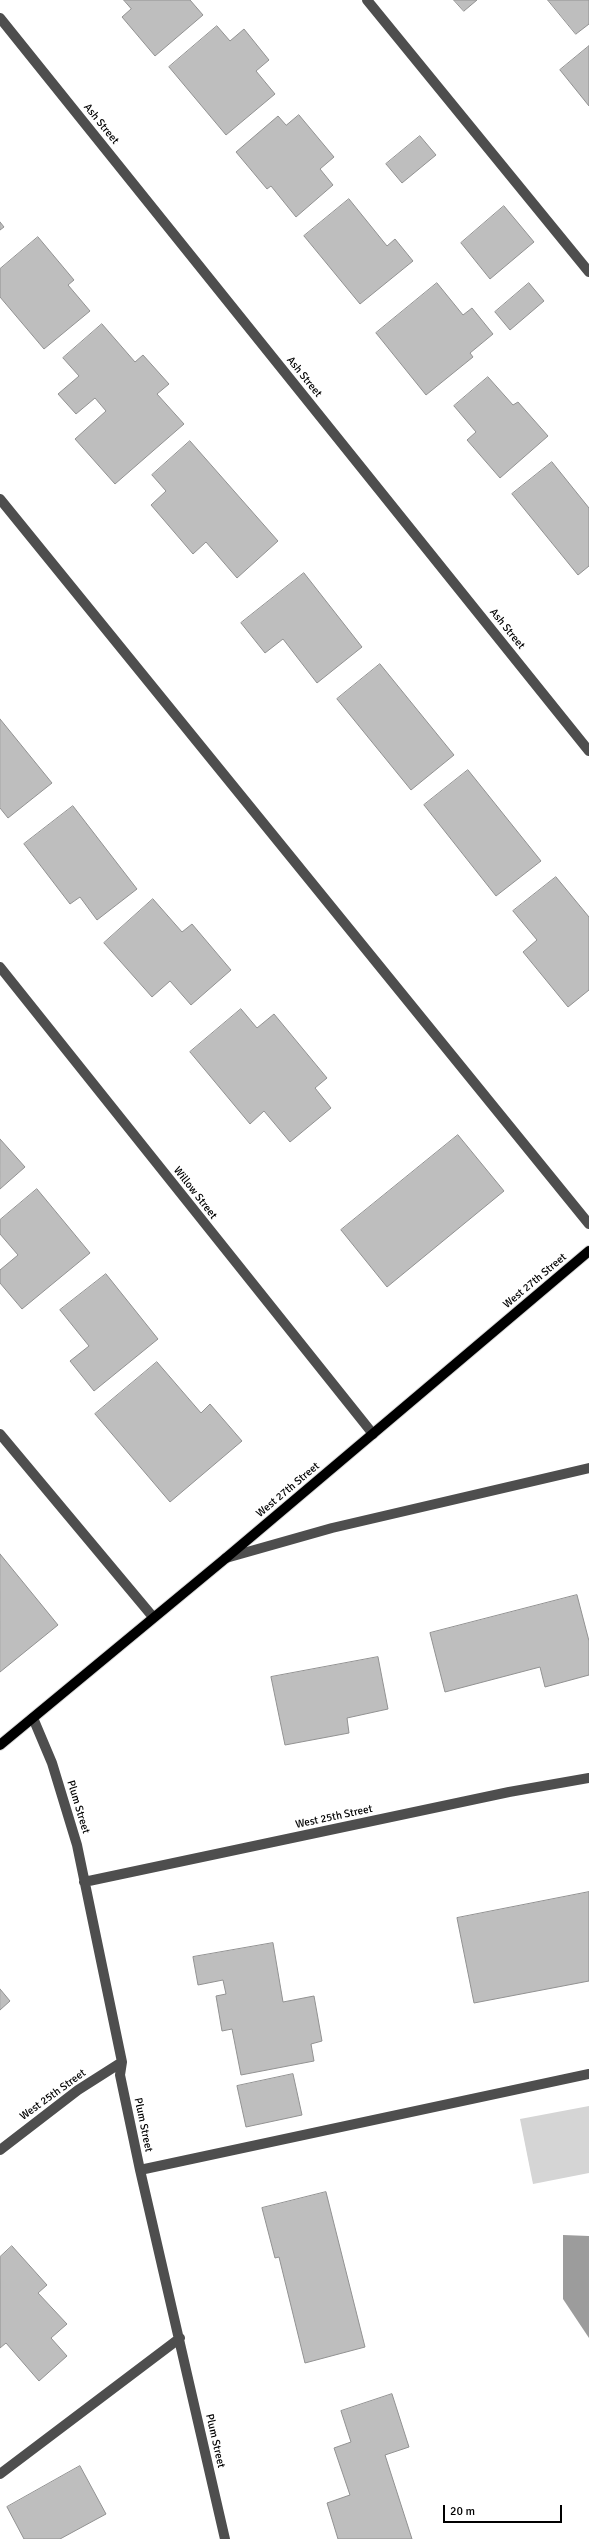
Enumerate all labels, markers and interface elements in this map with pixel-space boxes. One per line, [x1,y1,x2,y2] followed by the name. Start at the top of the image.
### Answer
[81,101,121,147] street label: Ash Street
[284,354,324,400] street label: Ash Street
[487,606,527,652] street label: Ash Street
[170,1164,220,1222] street label: Willow Street
[501,1251,569,1311] street label: West 27th Street
[254,1460,322,1520] street label: West 27th Street
[64,1779,92,1835] street label: Plum Street
[294,1802,374,1832] street label: West 25th Street
[17,2067,89,2123] street label: West 25th Street
[131,2097,155,2153] street label: Plum Street
[202,2413,228,2469] street label: Plum Street
[445,2497,564,2523] scale bar
[450,2504,475,2519] text: 20 m

